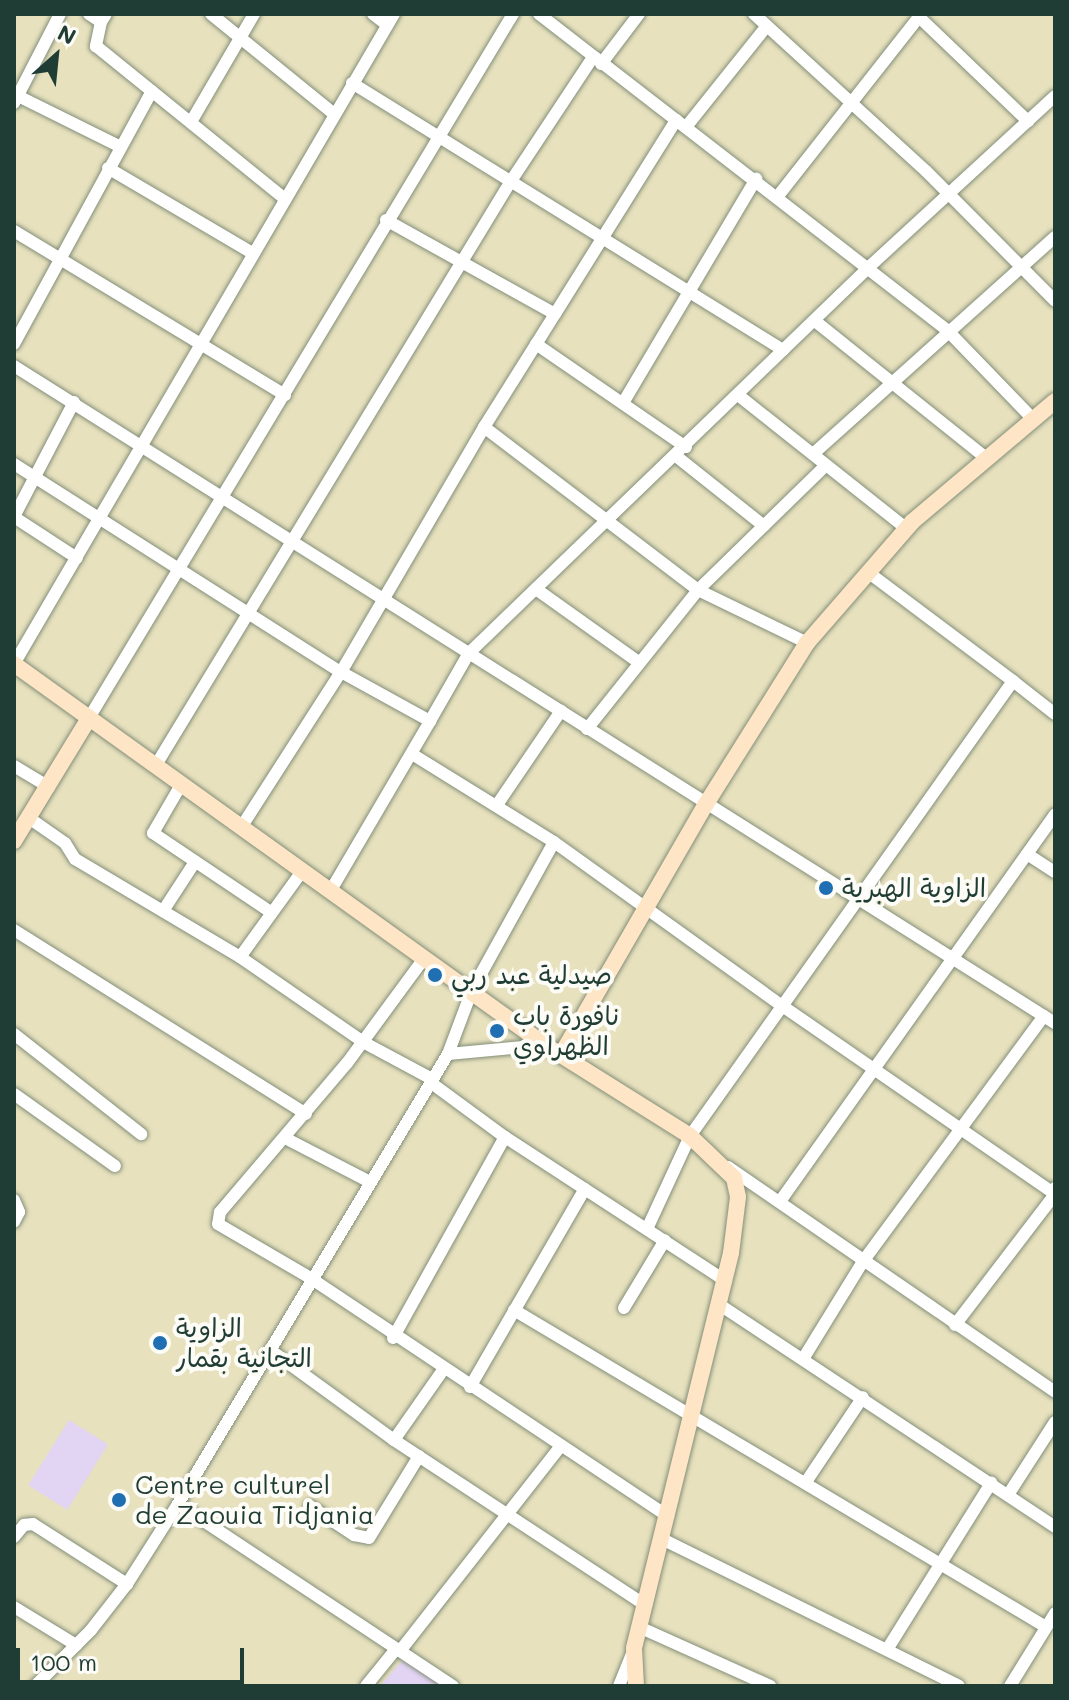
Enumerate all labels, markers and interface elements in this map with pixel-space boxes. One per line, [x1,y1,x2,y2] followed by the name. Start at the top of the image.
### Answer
[16,16,96,96] north arrow
[53,17,81,51] text: N
[842,872,986,904] place label: الزاوية الهبرية
[817,879,835,897] marker: الزاوية الهبرية
[451,959,612,991] place label: صيدلية عبد ربي
[426,966,444,984] marker: صيدلية عبد ربي
[513,1000,619,1062] place label: نافورة باب الظهراوي
[488,1022,506,1040] marker: نافورة باب الظهراوي
[176,1312,312,1374] place label: الزاوية التجانية بقمار
[151,1334,169,1352] marker: الزاوية التجانية بقمار
[135,1469,374,1530] place label: Centre culturel de Zaouia Tidjania
[110,1491,128,1509] marker: Centre culturel de Zaouia Tidjania
[20,1632,248,1682] scale bar
[30,1646,97,1677] text: 100 m

